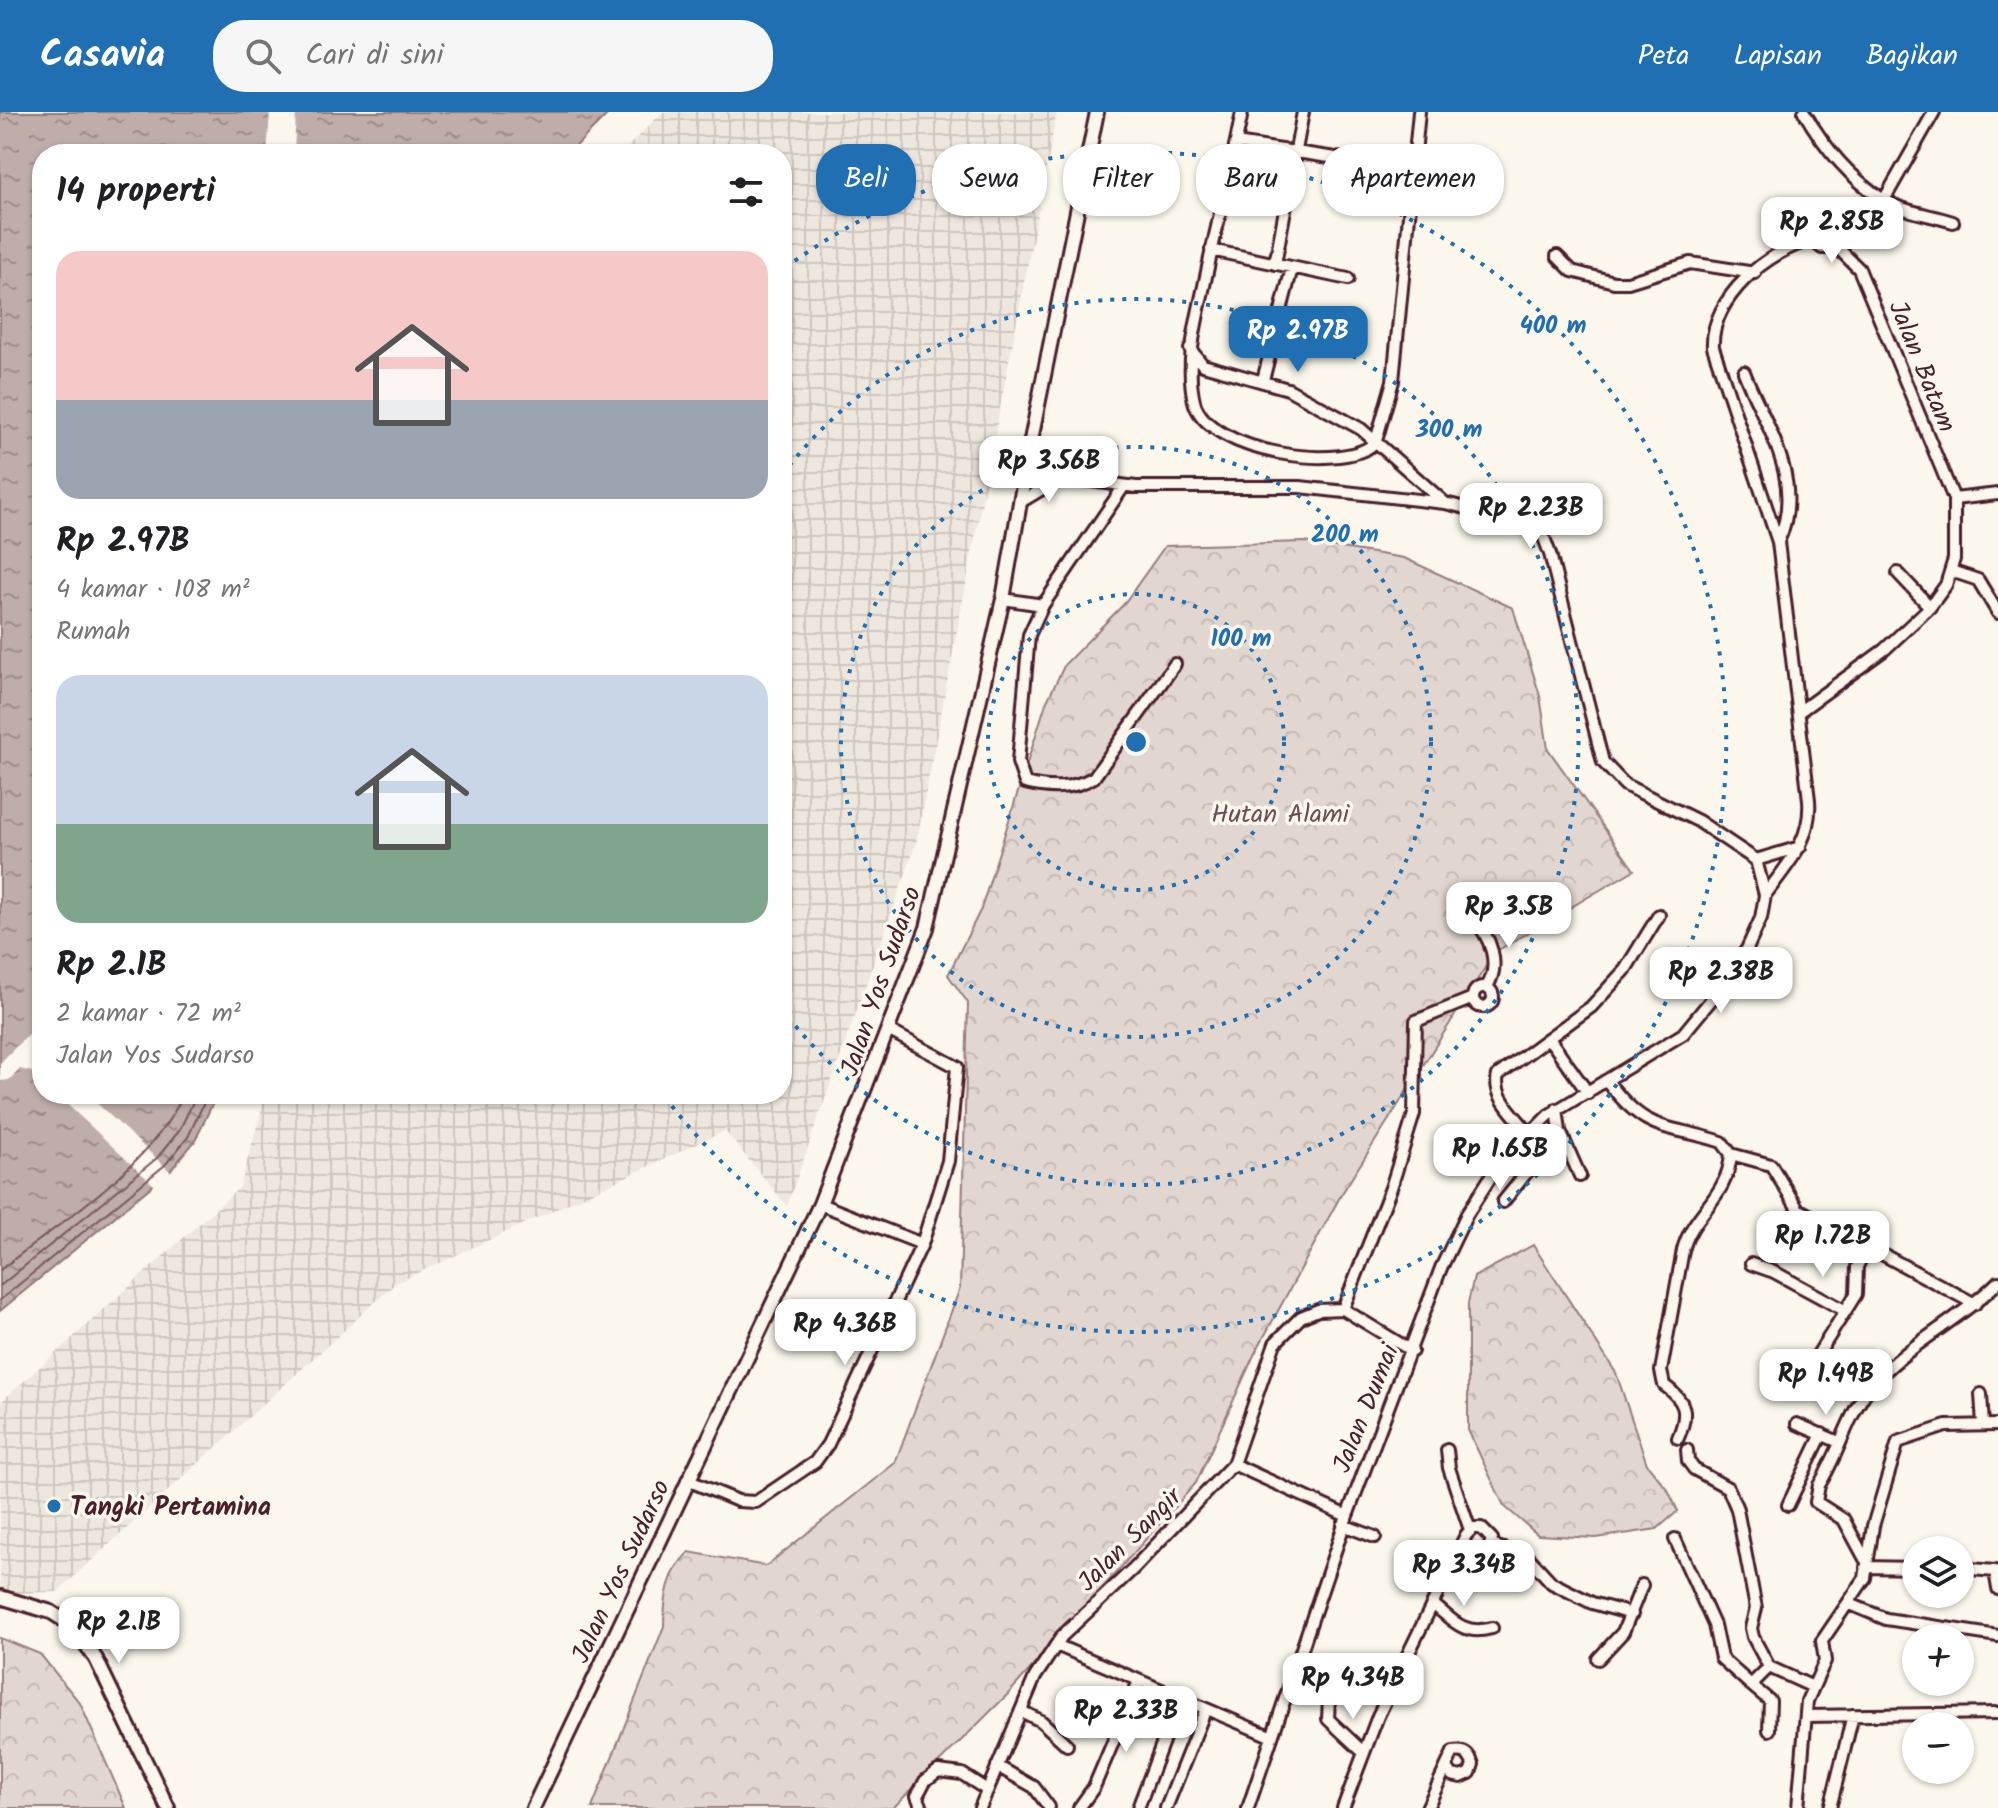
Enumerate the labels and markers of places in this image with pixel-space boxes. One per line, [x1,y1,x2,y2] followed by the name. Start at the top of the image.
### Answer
[1749,197,1915,265] pin: Rp 2.85B
[1215,306,1381,374] pin: Rp 2.97B
[966,436,1132,504] pin: Rp 3.56B
[1448,483,1614,551] pin: Rp 2.23B
[1122,728,1150,756] centre of rings
[1435,882,1583,950] pin: Rp 3.5B
[1638,947,1804,1015] pin: Rp 2.38B
[1417,1124,1583,1192] pin: Rp 1.65B
[1740,1211,1906,1279] pin: Rp 1.72B
[762,1299,928,1367] pin: Rp 4.36B
[1743,1349,1909,1417] pin: Rp 1.49B
[70,1487,271,1529] place label: Tangki Pertamina
[45,1497,63,1515] marker: Tangki Pertamina
[1381,1540,1547,1608] pin: Rp 3.34B
[45,1597,193,1665] pin: Rp 2.1B
[1270,1653,1436,1721] pin: Rp 4.34B
[1043,1686,1209,1754] pin: Rp 2.33B

